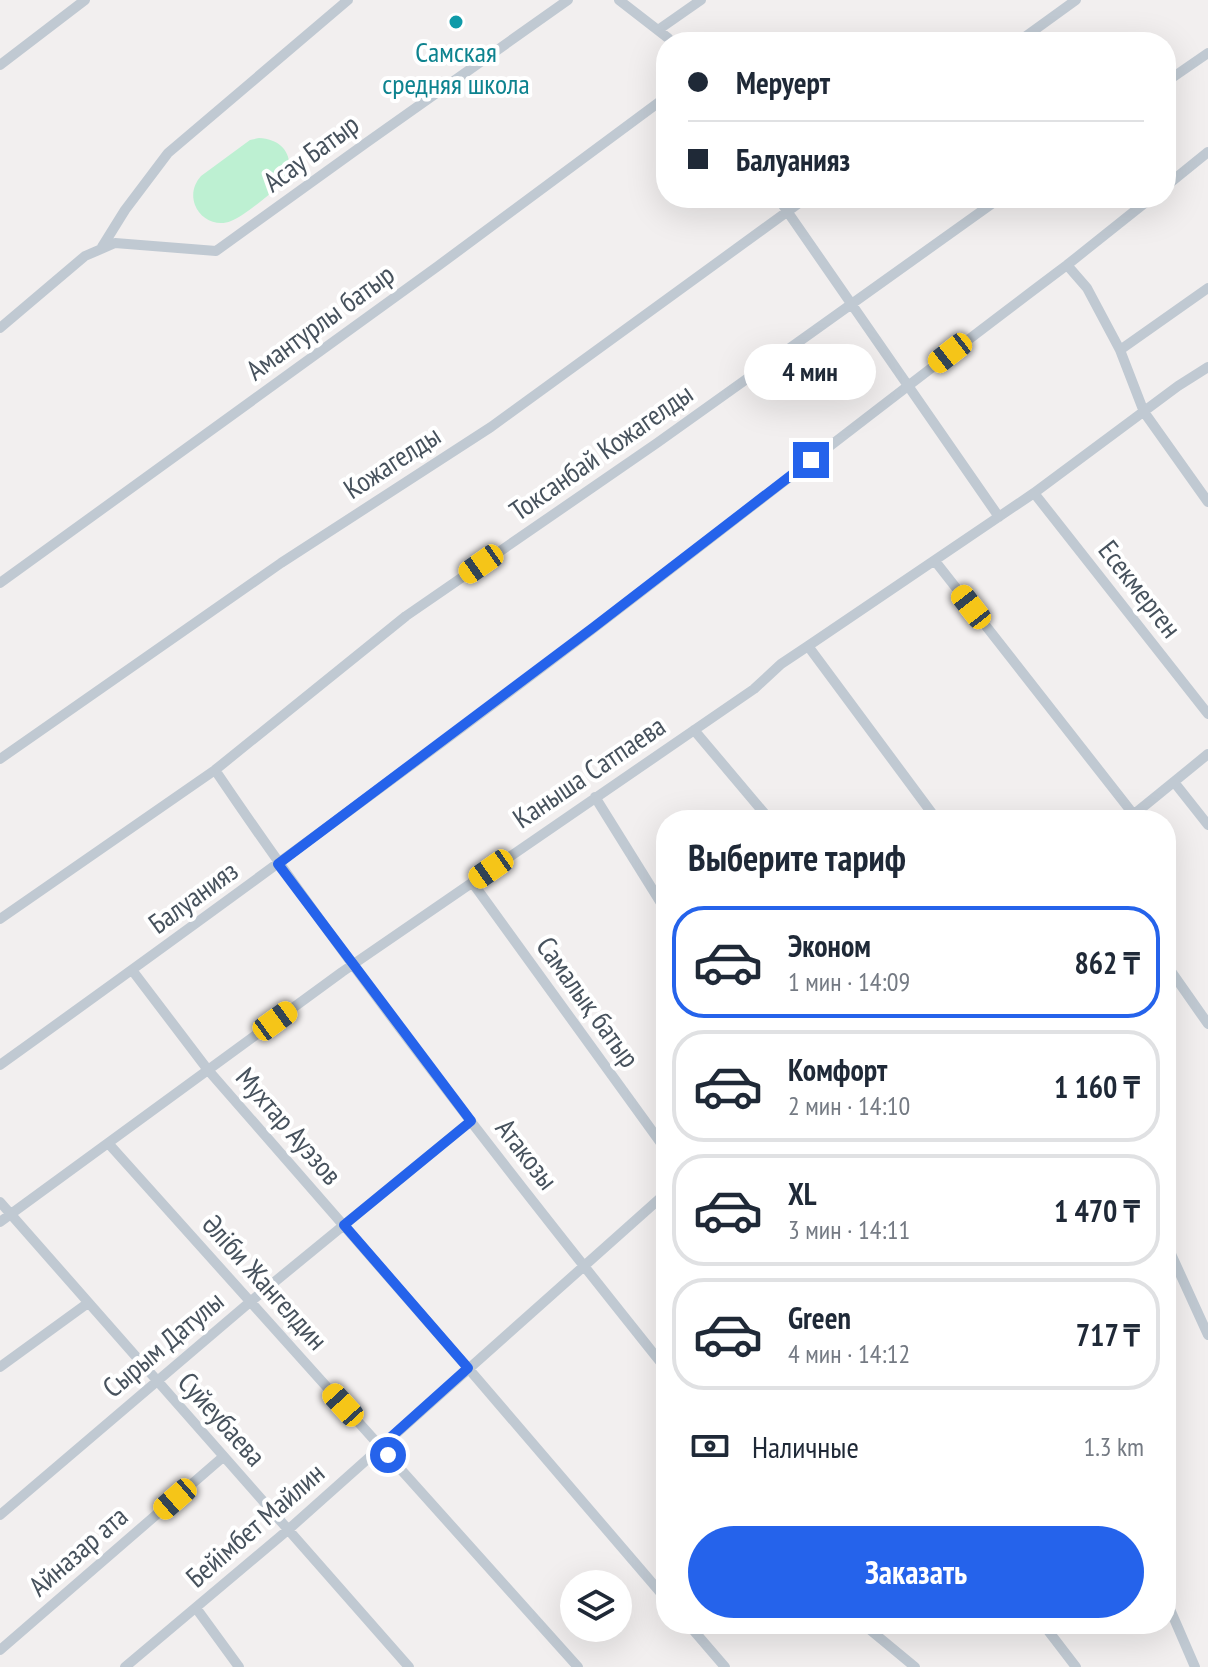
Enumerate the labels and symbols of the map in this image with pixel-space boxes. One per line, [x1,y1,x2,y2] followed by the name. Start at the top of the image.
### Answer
[447,13,465,31] marker: Самская средняя школа
[382,33,530,102] place label: Самская средняя школа
[255,105,366,200] street label: Асау Батыр
[238,255,401,388] street label: Амантурлы батыр
[924,329,976,377] car
[745,344,877,400] callout: 4 мин
[502,375,700,529] street label: Токсанбай Кожагелды
[336,417,447,507] street label: Кожагелды
[793,442,829,478] route end
[1091,532,1190,645] street label: Eсекмерген
[454,540,508,588] car
[947,581,995,633] car
[505,707,672,836] street label: Каныша Сатпаева
[464,845,518,893] car
[141,852,245,942] street label: Балуанияз
[528,929,648,1075] street label: Самалық батыр
[249,997,301,1045] car
[228,1059,351,1192] street label: Мухтар Ауэзов
[488,1111,567,1197] street label: Атакозы
[195,1206,336,1357] street label: Әліби Жангелдин
[94,1282,231,1405] street label: Сырым Датулы
[170,1364,274,1474] street label: Суйеубаева
[318,1379,368,1431] car
[370,1437,406,1473] route start
[178,1454,332,1595] street label: Бейімбет Майлин
[149,1474,201,1524] car
[20,1497,135,1604] street label: Айназар ата

